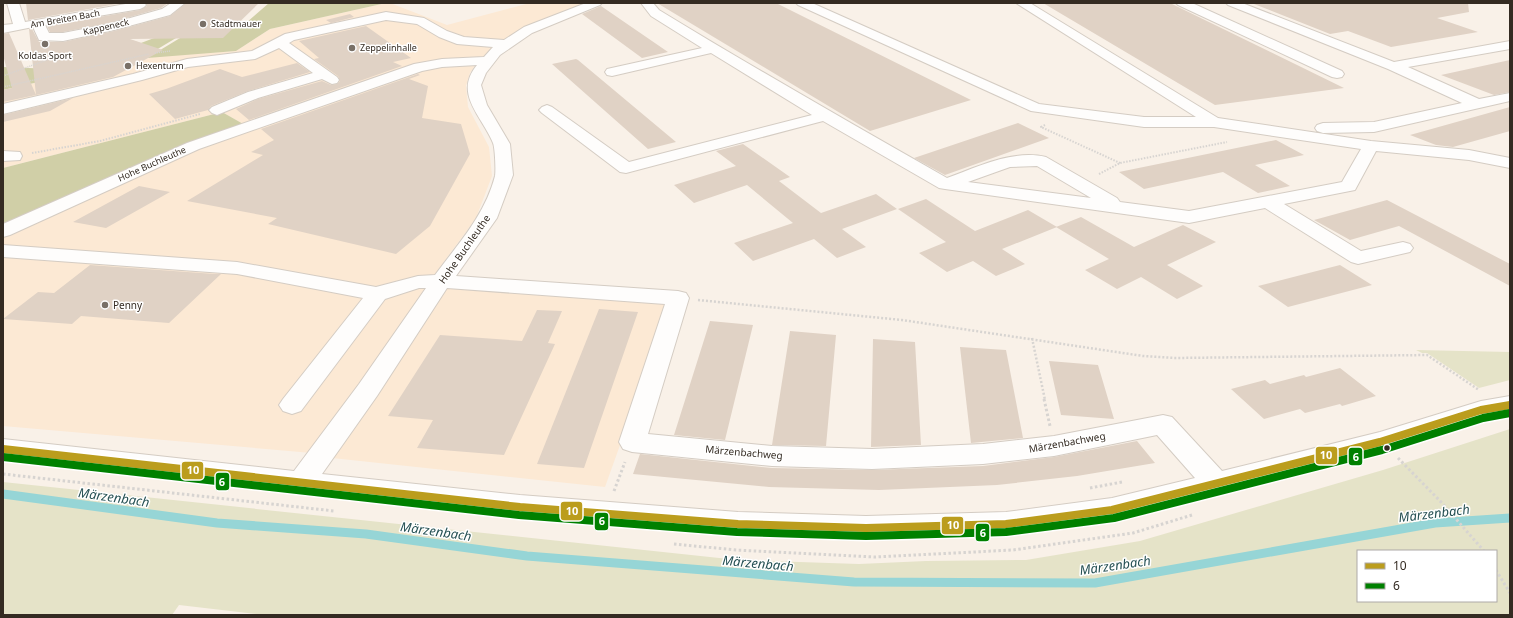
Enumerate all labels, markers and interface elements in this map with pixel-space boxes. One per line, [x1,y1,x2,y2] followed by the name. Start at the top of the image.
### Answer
[29,6,101,31] street label: Am Breiten Bach
[82,15,130,38] street label: Kappeneck
[211,17,261,30] place label: Stadtmauer
[198,19,208,29] marker: Stadtmauer
[40,39,50,49] marker: Koldas Sport
[360,41,417,54] place label: Zeppelinhalle
[347,43,357,53] marker: Zeppelinhalle
[18,49,72,62] place label: Koldas Sport
[136,59,184,72] place label: Hexenturm
[123,61,133,71] marker: Hexenturm
[116,143,188,184] street label: Hohe Buchleuthe
[435,211,493,286] street label: Hohe Buchleuthe
[113,298,143,312] place label: Penny
[100,300,110,310] marker: Penny
[1028,428,1106,456] street label: Märzenbachweg
[705,442,783,462] street label: Märzenbachweg
[1382,443,1392,453] unlabelled marker
[1315,446,1338,465] line badge: 10
[1320,447,1332,462] text: 10
[1348,447,1363,466] line badge: 6
[1353,449,1359,464] text: 6
[181,461,204,480] line badge: 10
[187,462,199,477] text: 10
[215,472,230,491] line badge: 6
[219,474,225,489] text: 6
[77,483,151,511] water label: Märzenbach
[1397,500,1471,526] water label: Märzenbach
[560,501,583,521] line badge: 10
[566,503,578,518] text: 10
[594,512,609,531] line badge: 6
[599,513,605,528] text: 6
[941,516,964,535] line badge: 10
[399,517,473,545] water label: Märzenbach
[947,517,959,532] text: 10
[975,523,990,542] line badge: 6
[980,525,986,540] text: 6
[1357,550,1497,602] legend
[722,551,794,575] water label: Märzenbach
[1078,551,1152,579] water label: Märzenbach
[1393,557,1407,574] text: 10
[1393,577,1400,594] text: 6

